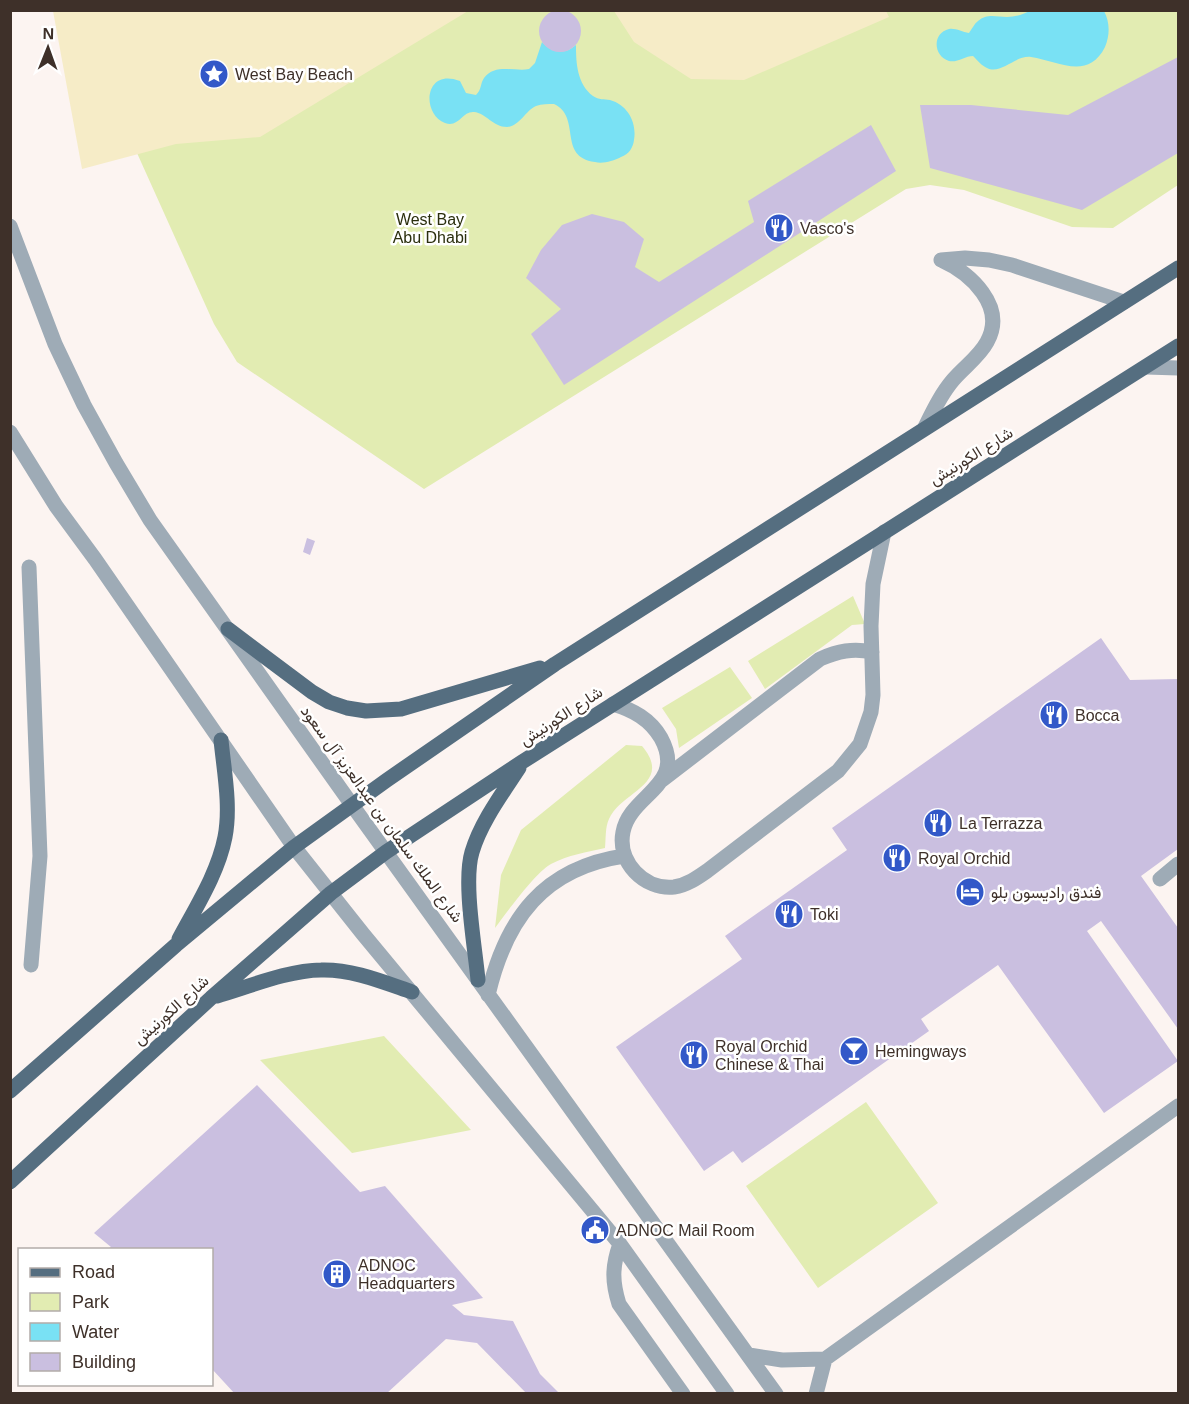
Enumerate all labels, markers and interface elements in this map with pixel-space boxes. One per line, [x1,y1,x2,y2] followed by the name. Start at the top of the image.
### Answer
[18,18,78,78] north arrow
[42,25,54,42] text: N
[198,58,230,90] place icon: West Bay Beach
[235,66,353,83] place label: West Bay Beach
[393,211,467,246] park label: West Bay Abu Dhabi
[763,212,795,244] restaurant icon: Vasco's
[800,220,854,237] place label: Vasco's
[926,424,1017,491] street label: شارع الكورنيش
[517,683,607,751] street label: شارع الكورنيش
[1038,699,1070,731] restaurant icon: Bocca
[295,702,466,927] street label: شارع الملك سلمان بن عبدالعزيز آل سعود
[1075,707,1120,724] place label: Bocca
[922,807,954,839] restaurant icon: La Terrazza
[959,815,1042,832] place label: La Terrazza
[881,842,913,874] restaurant icon: Royal Orchid
[918,850,1010,867] place label: Royal Orchid
[954,876,986,908] hotel icon: فندق راديسون بلو
[991,884,1101,903] place label: فندق راديسون بلو
[773,898,805,930] restaurant icon: Toki
[810,906,838,923] place label: Toki
[130,972,214,1050] street label: شارع الكورنيش
[838,1035,870,1067] bar icon: Hemingways
[715,1038,824,1073] place label: Royal Orchid Chinese & Thai
[678,1039,710,1071] restaurant icon: Royal Orchid Chinese & Thai
[875,1043,967,1060] place label: Hemingways
[579,1214,611,1246] public building icon: ADNOC Mail Room
[616,1222,755,1239] place label: ADNOC Mail Room
[18,1248,213,1386] legend
[358,1257,455,1292] place label: ADNOC Headquarters
[321,1258,353,1290] building icon: ADNOC Headquarters
[72,1262,115,1282] text: Road
[72,1292,110,1312] text: Park
[72,1322,119,1342] text: Water
[72,1352,136,1372] text: Building

